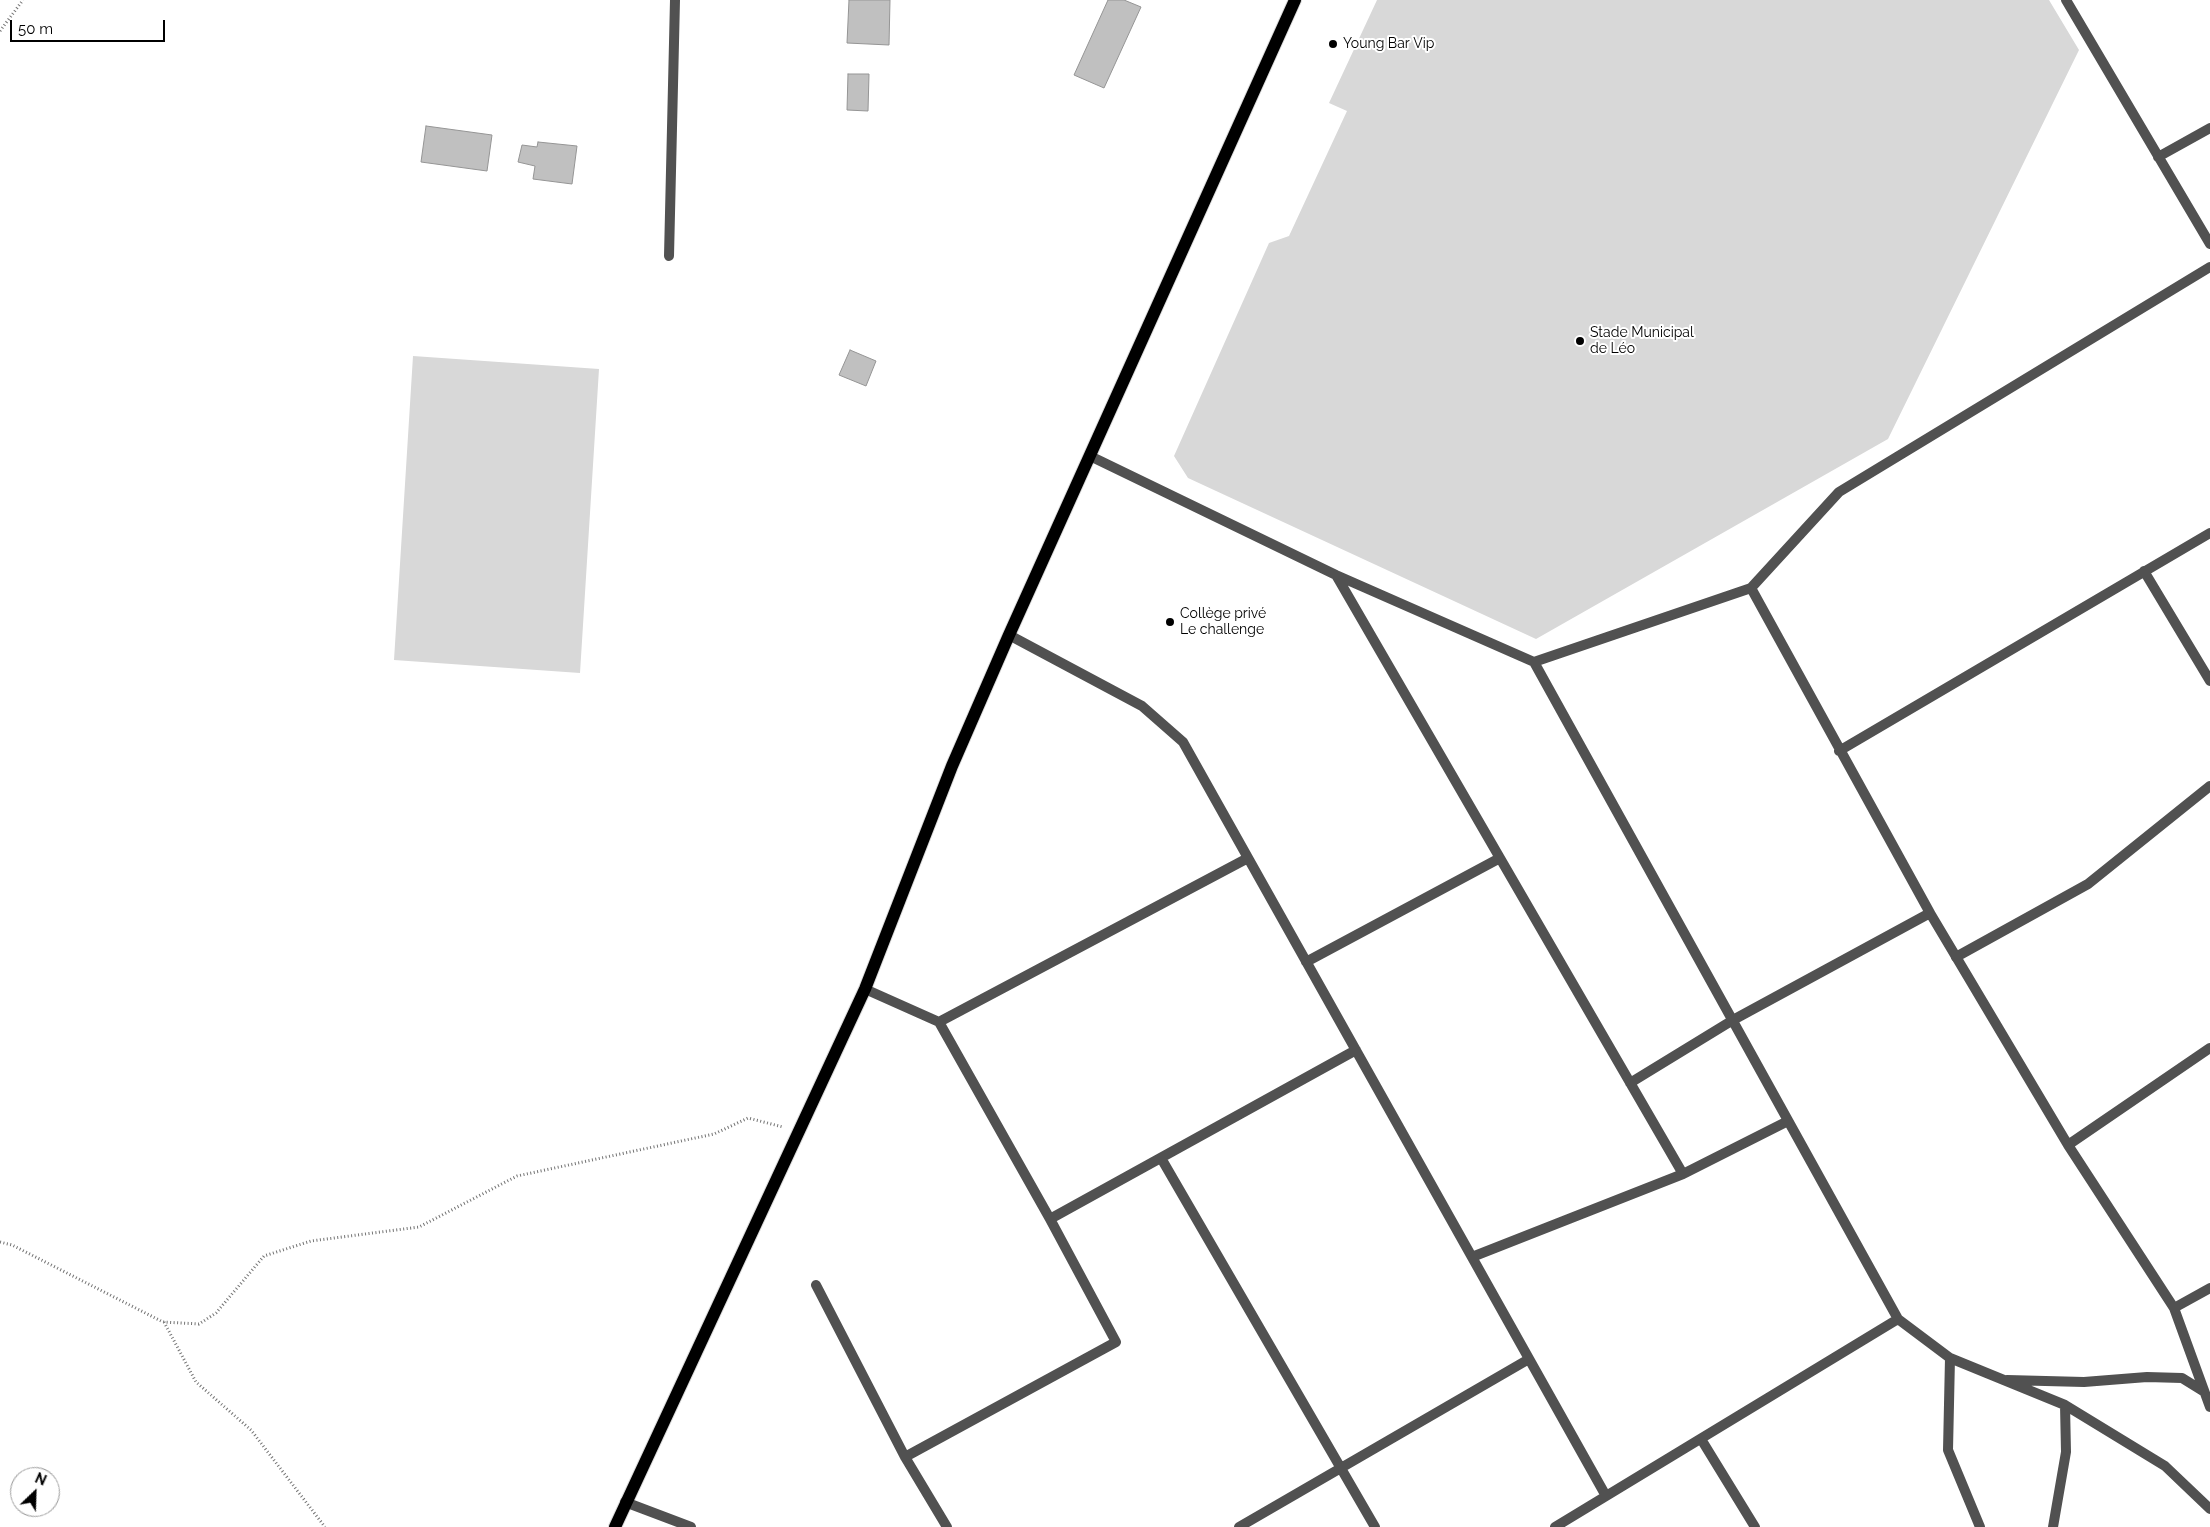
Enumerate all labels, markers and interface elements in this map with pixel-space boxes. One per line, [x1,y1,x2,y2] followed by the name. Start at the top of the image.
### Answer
[12,10,168,42] scale bar
[18,20,53,38] text: 50 m
[1343,36,1434,52] place label: Young Bar Vip
[1327,38,1339,50] marker: Young Bar Vip
[1590,325,1694,358] place label: Stade Municipal de Léo
[1574,335,1586,347] marker: Stade Municipal de Léo
[1180,606,1266,638] place label: Collège privé Le challenge
[1164,616,1176,628] marker: Collège privé Le challenge
[10,1467,60,1517] north arrow
[33,1470,49,1489] text: N

